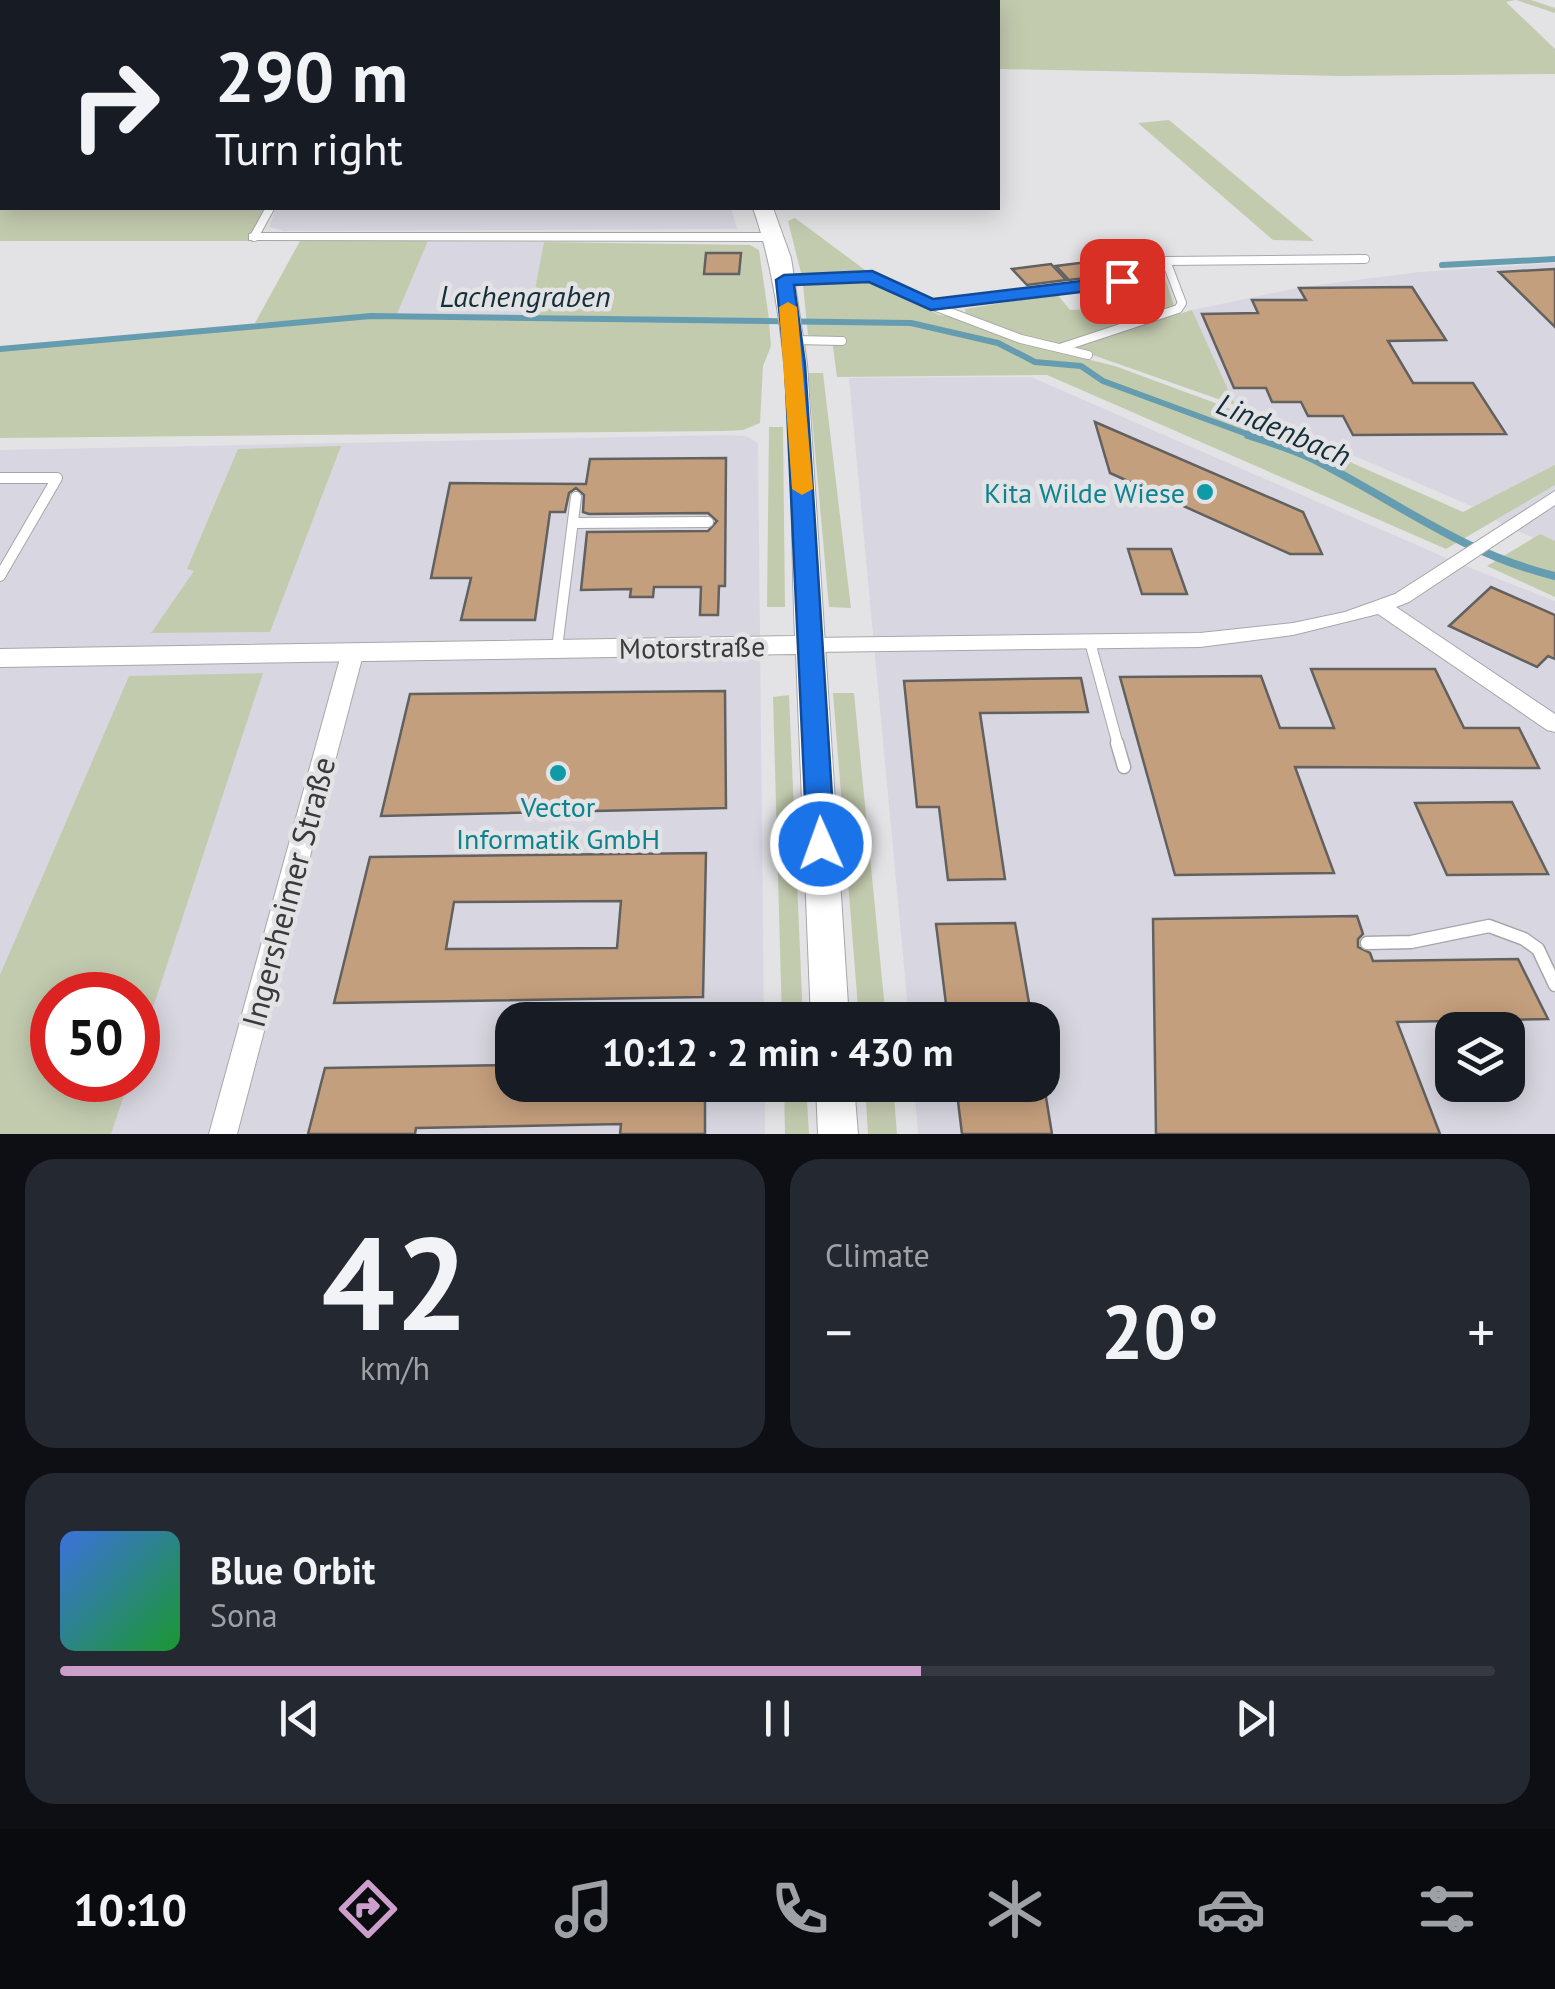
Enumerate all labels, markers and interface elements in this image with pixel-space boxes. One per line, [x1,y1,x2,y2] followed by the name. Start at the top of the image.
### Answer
[215,31,408,121] text: 290 m
[50,40,180,170] icon: right
[215,119,403,177] text: Turn right
[1080,239,1165,324] pin
[1095,254,1150,309] icon: arrive
[439,276,611,315] water label: Lachengraben
[1211,383,1357,475] water label: Lindenbach
[984,474,1185,511] place label: Kita Wilde Wiese
[1194,481,1216,503] marker: Kita Wilde Wiese
[619,627,765,667] street label: Motorstraße
[232,752,344,1032] street label: Ingersheimer Straße
[547,762,569,784] marker: Vector Informatik GmbH
[456,788,660,857] place label: Vector Informatik GmbH
[769,792,873,896] position arrow
[30,972,160,1102] speed limit sign: 50
[1435,1012,1525,1102] map controls
[1435,1012,1525,1102] button: layers
[602,1027,953,1076] text: 10:12 · 2 min · 430 m
[321,1198,469,1366] text: 42
[825,1234,930,1276] text: Climate
[1101,1283,1219,1380] text: 20°
[825,1296,853,1367] text: −
[1467,1296,1495,1367] text: +
[360,1347,430,1389] text: km/h
[210,1545,375,1594] text: Blue Orbit
[210,1594,278,1636] text: Sona
[272,1691,327,1746] icon: previous
[750,1691,805,1746] icon: pause
[1228,1691,1283,1746] icon: next
[333,1874,403,1944] icon: directions
[549,1874,619,1944] icon: music
[765,1874,835,1944] icon: phone
[980,1874,1050,1944] icon: climate
[1196,1874,1266,1944] icon: car
[1412,1874,1482,1944] icon: filters
[73,1880,187,1938] text: 10:10

